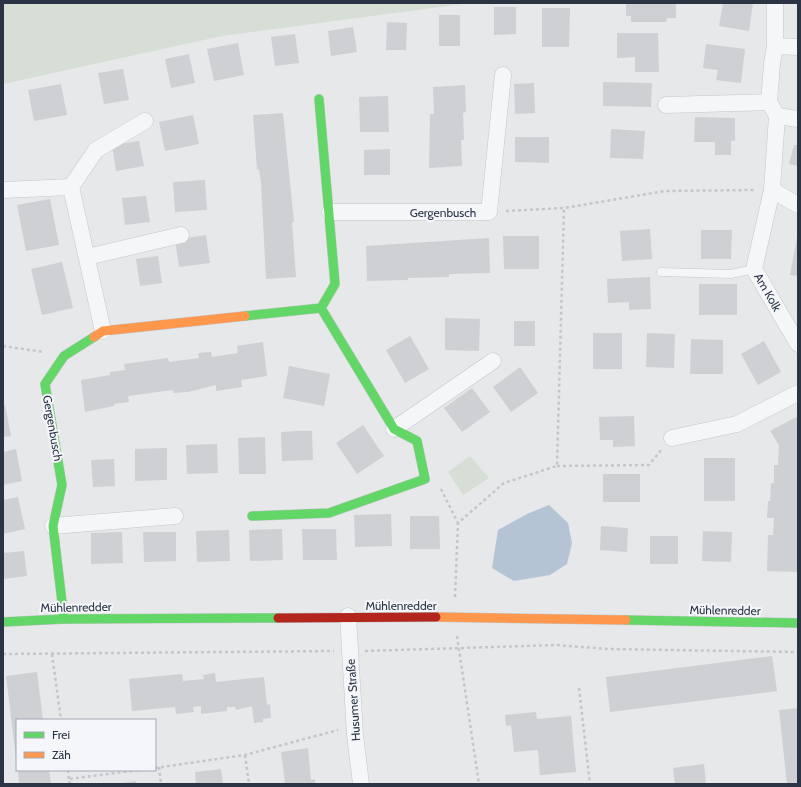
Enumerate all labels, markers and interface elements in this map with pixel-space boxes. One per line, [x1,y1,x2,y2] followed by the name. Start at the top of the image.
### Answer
[410,205,476,220] street label: Gergenbusch
[751,270,785,314] street label: Am Kolk
[40,394,66,462] street label: Gergenbusch
[365,598,437,613] street label: Mühlenredder
[40,599,112,615] street label: Mühlenredder
[689,602,761,618] street label: Mühlenredder
[343,658,363,742] street label: Husumer Straße
[16,719,156,771] legend
[52,727,70,742] text: Frei
[52,747,71,762] text: Zäh

